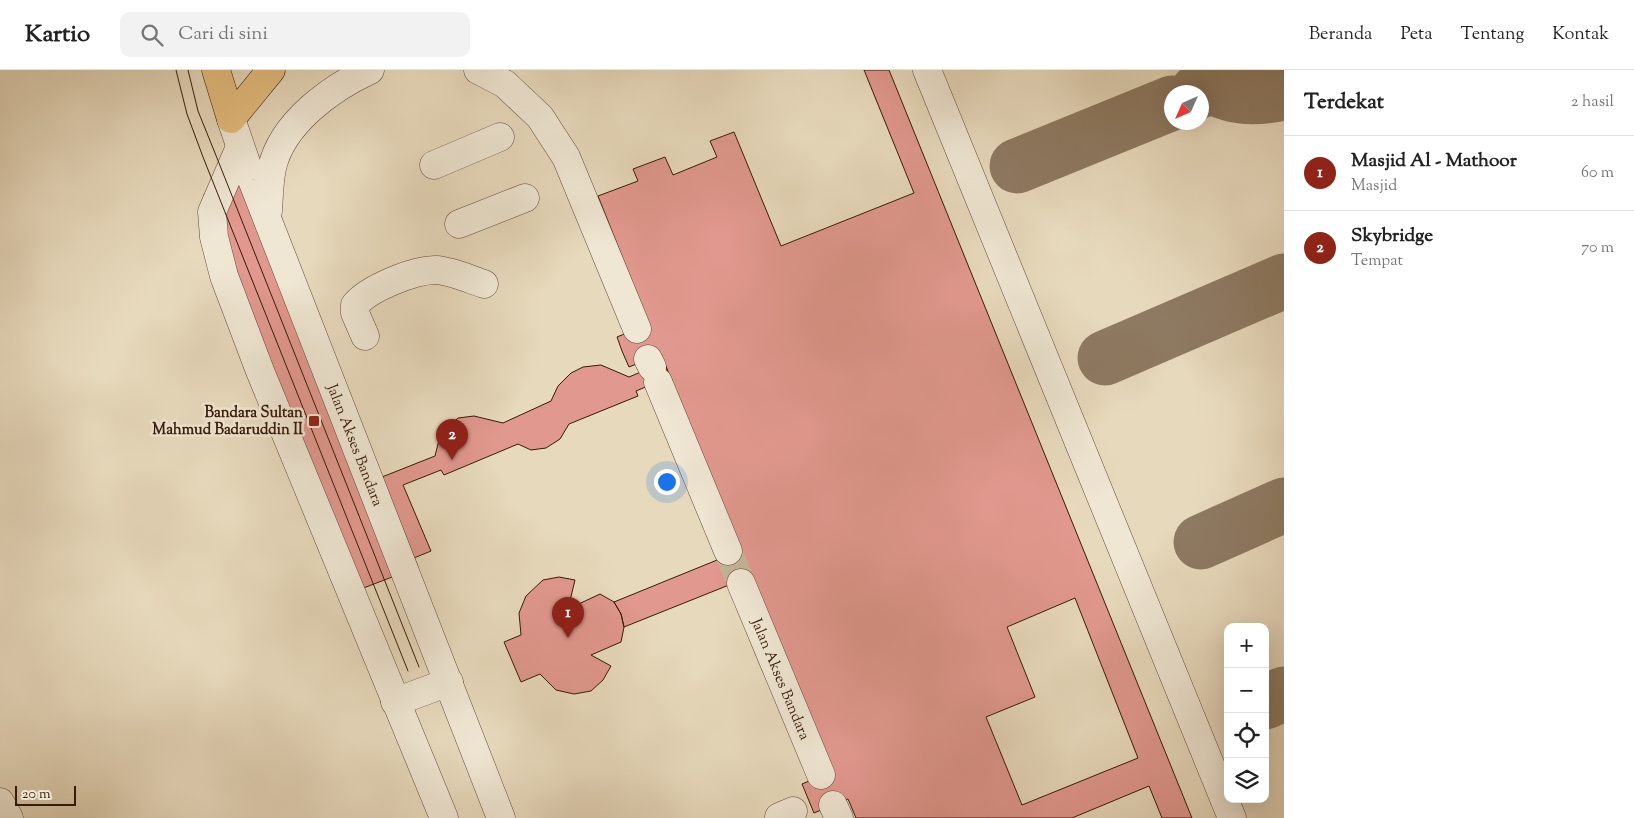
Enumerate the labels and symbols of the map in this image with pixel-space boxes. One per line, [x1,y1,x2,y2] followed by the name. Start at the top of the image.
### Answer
[1164,85,1209,130] north arrow
[320,380,387,510] street label: Jalan Akses Bandara
[152,403,303,441] place label: Bandara Sultan Mahmud Badaruddin II
[307,414,321,428] marker: Bandara Sultan Mahmud Badaruddin II
[436,419,468,460] pin: 2
[654,469,680,495] your location
[552,597,584,638] pin: 1
[745,615,814,744] street label: Jalan Akses Bandara
[15,783,76,806] scale bar

